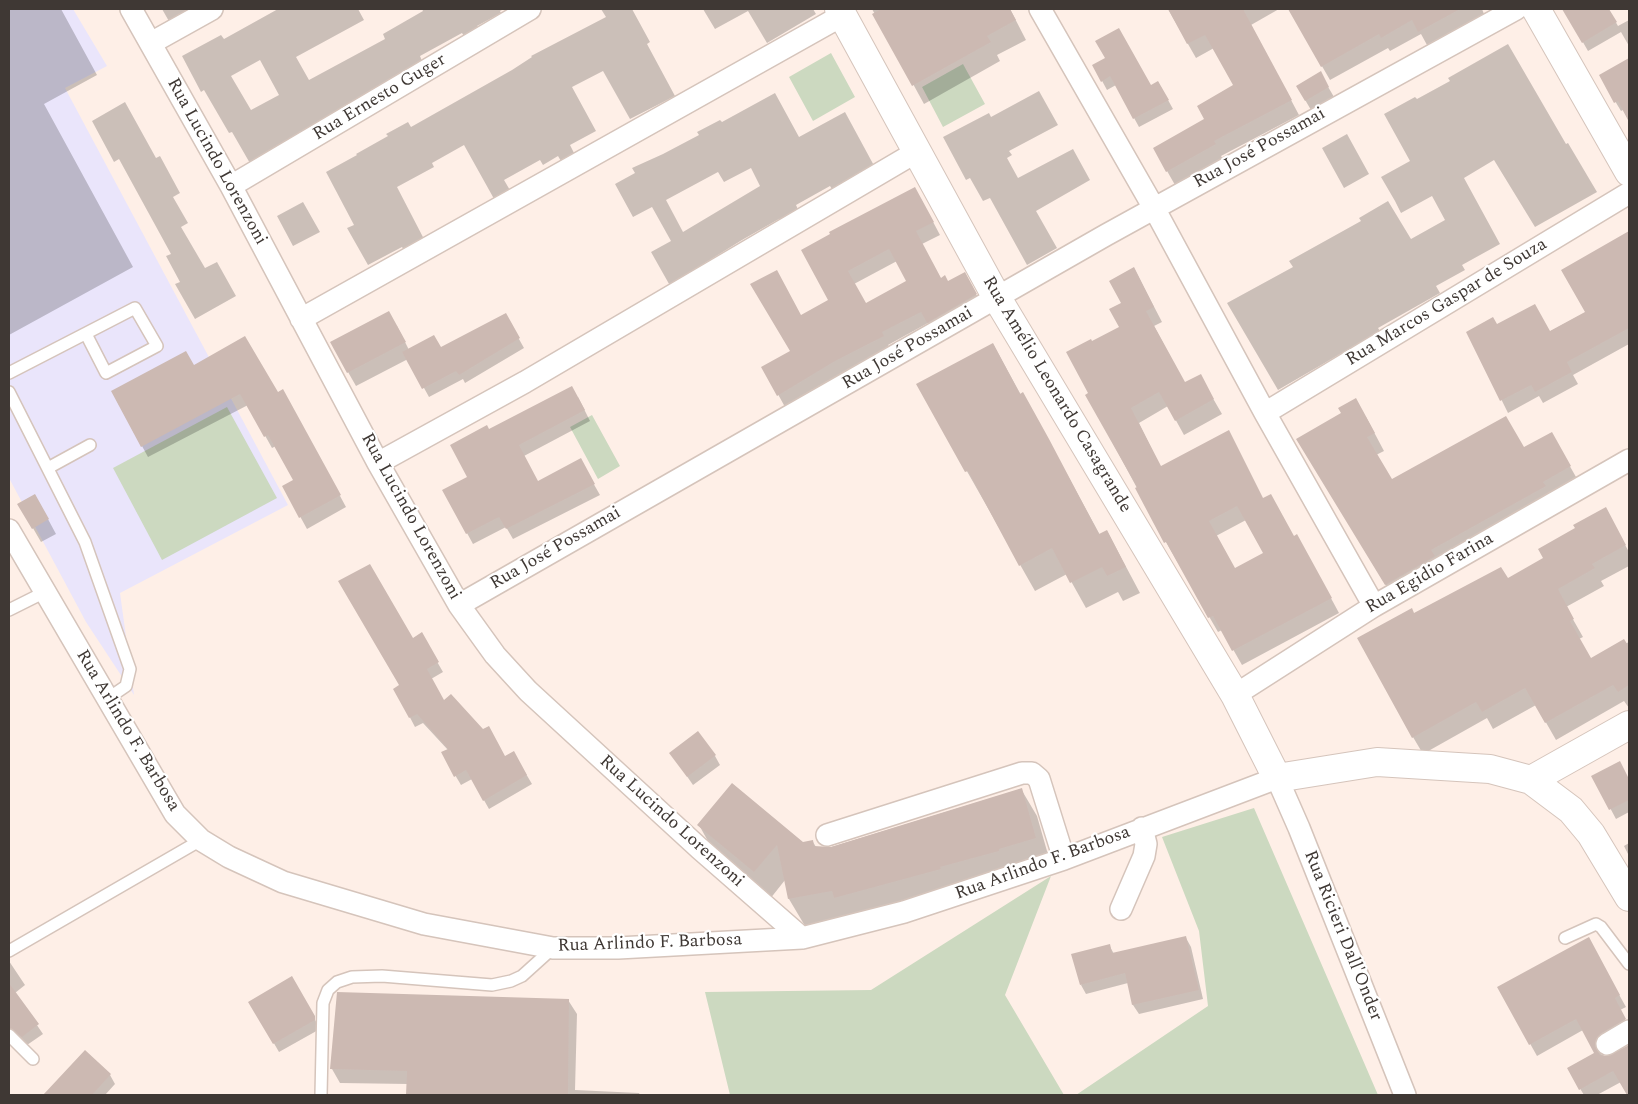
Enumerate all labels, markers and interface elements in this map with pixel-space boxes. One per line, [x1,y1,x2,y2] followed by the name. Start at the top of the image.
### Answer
[310,50,450,146] street label: Rua Ernesto Guger
[161,75,271,249] street label: Rua Lucindo Lorenzoni
[1190,104,1330,194] street label: Rua José Possamai
[1343,234,1551,372] street label: Rua Marcos Gaspar de Souza
[977,273,1135,517] street label: Rua Amélio Leonardo Casagrande
[839,303,977,395] street label: Rua José Possamai
[355,430,465,604] street label: Rua Lucindo Lorenzoni
[487,503,625,595] street label: Rua José Possamai
[1362,529,1498,619] street label: Rua Egidio Farina
[70,646,184,816] street label: Rua Arlindo F. Barbosa
[594,751,748,893] street label: Rua Lucindo Lorenzoni
[953,822,1133,906] street label: Rua Arlindo F. Barbosa
[1298,848,1386,1024] street label: Rua Ricieri Dall'Onder
[557,930,743,958] street label: Rua Arlindo F. Barbosa

